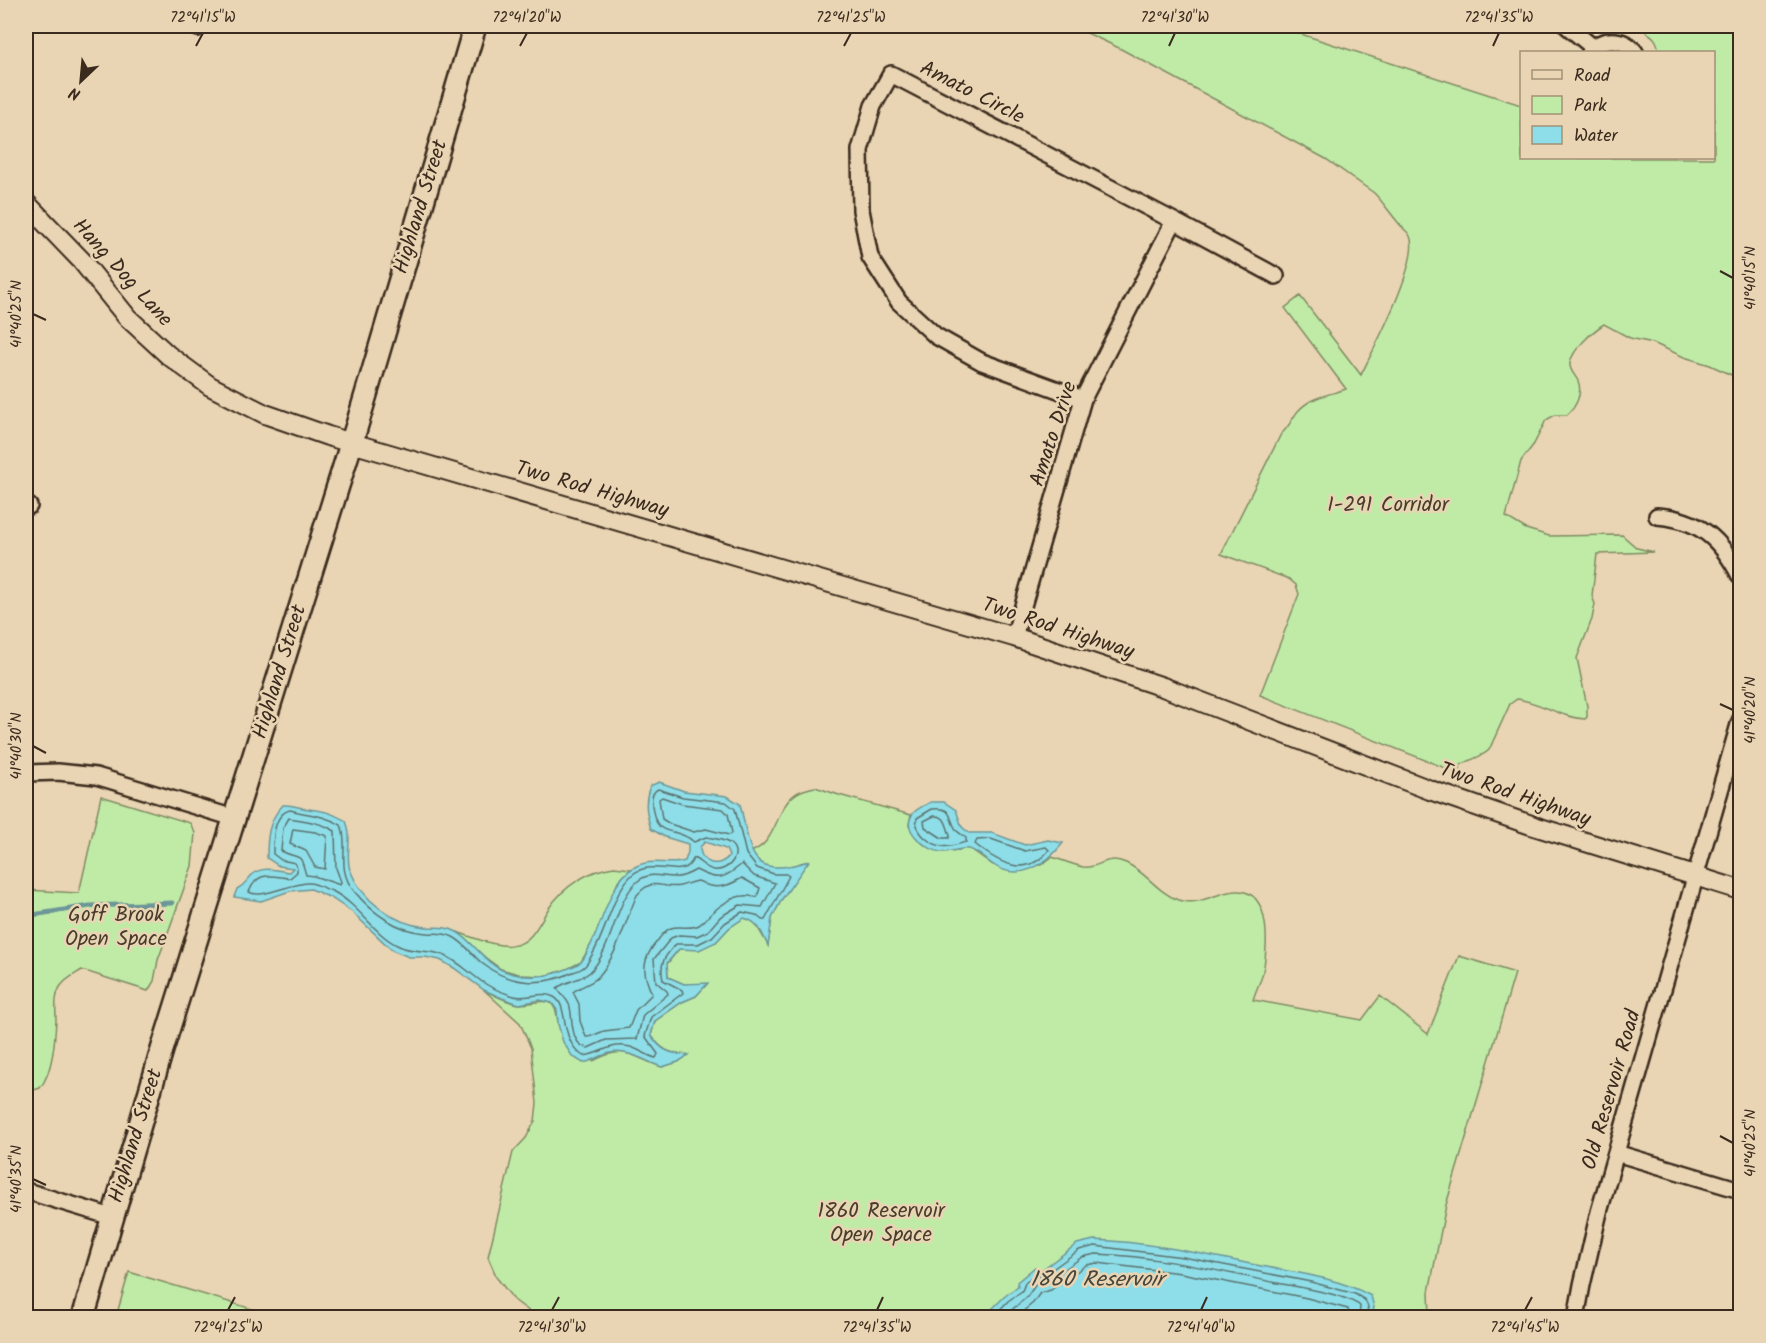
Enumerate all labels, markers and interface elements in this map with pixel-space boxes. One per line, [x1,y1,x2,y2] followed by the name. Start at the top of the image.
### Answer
[170,6,236,30] text: 72°41'15"W
[493,6,562,30] text: 72°41'20"W
[816,6,886,30] text: 72°41'25"W
[1141,6,1210,30] text: 72°41'30"W
[1464,6,1534,30] text: 72°41'35"W
[51,51,111,111] north arrow
[1520,51,1715,159] legend
[914,52,1031,134] street label: Amato Circle
[1574,62,1611,91] text: Road
[65,80,85,107] text: N
[1574,92,1607,121] text: Park
[1574,122,1619,151] text: Water
[385,135,457,278] street label: Highland Street
[64,211,180,335] street label: Hang Dog Lane
[1739,246,1763,310] text: 41°40'15"N
[5,280,29,348] text: 41°40'25"N
[1021,376,1087,491] street label: Amato Drive
[511,452,673,528] street label: Two Rod Highway
[1327,489,1450,522] park label: I-291 Corridor
[978,589,1138,669] street label: Two Rod Highway
[244,600,316,743] street label: Highland Street
[1739,676,1763,744] text: 41°40'20"N
[5,712,29,780] text: 41°40'30"N
[1435,754,1595,836] street label: Two Rod Highway
[65,899,167,956] park label: Goff Brook Open Space
[1573,1006,1651,1174] street label: Old Reservoir Road
[100,1064,172,1207] street label: Highland Street
[1739,1109,1763,1177] text: 41°40'25"N
[5,1145,29,1213] text: 41°40'35"N
[817,1195,946,1252] park label: 1860 Reservoir Open Space
[1030,1263,1168,1298] water label: 1860 Reservoir
[193,1316,263,1340] text: 72°41'25"W
[518,1316,587,1340] text: 72°41'30"W
[842,1316,912,1340] text: 72°41'35"W
[1167,1316,1235,1340] text: 72°41'40"W
[1491,1316,1560,1340] text: 72°41'45"W

